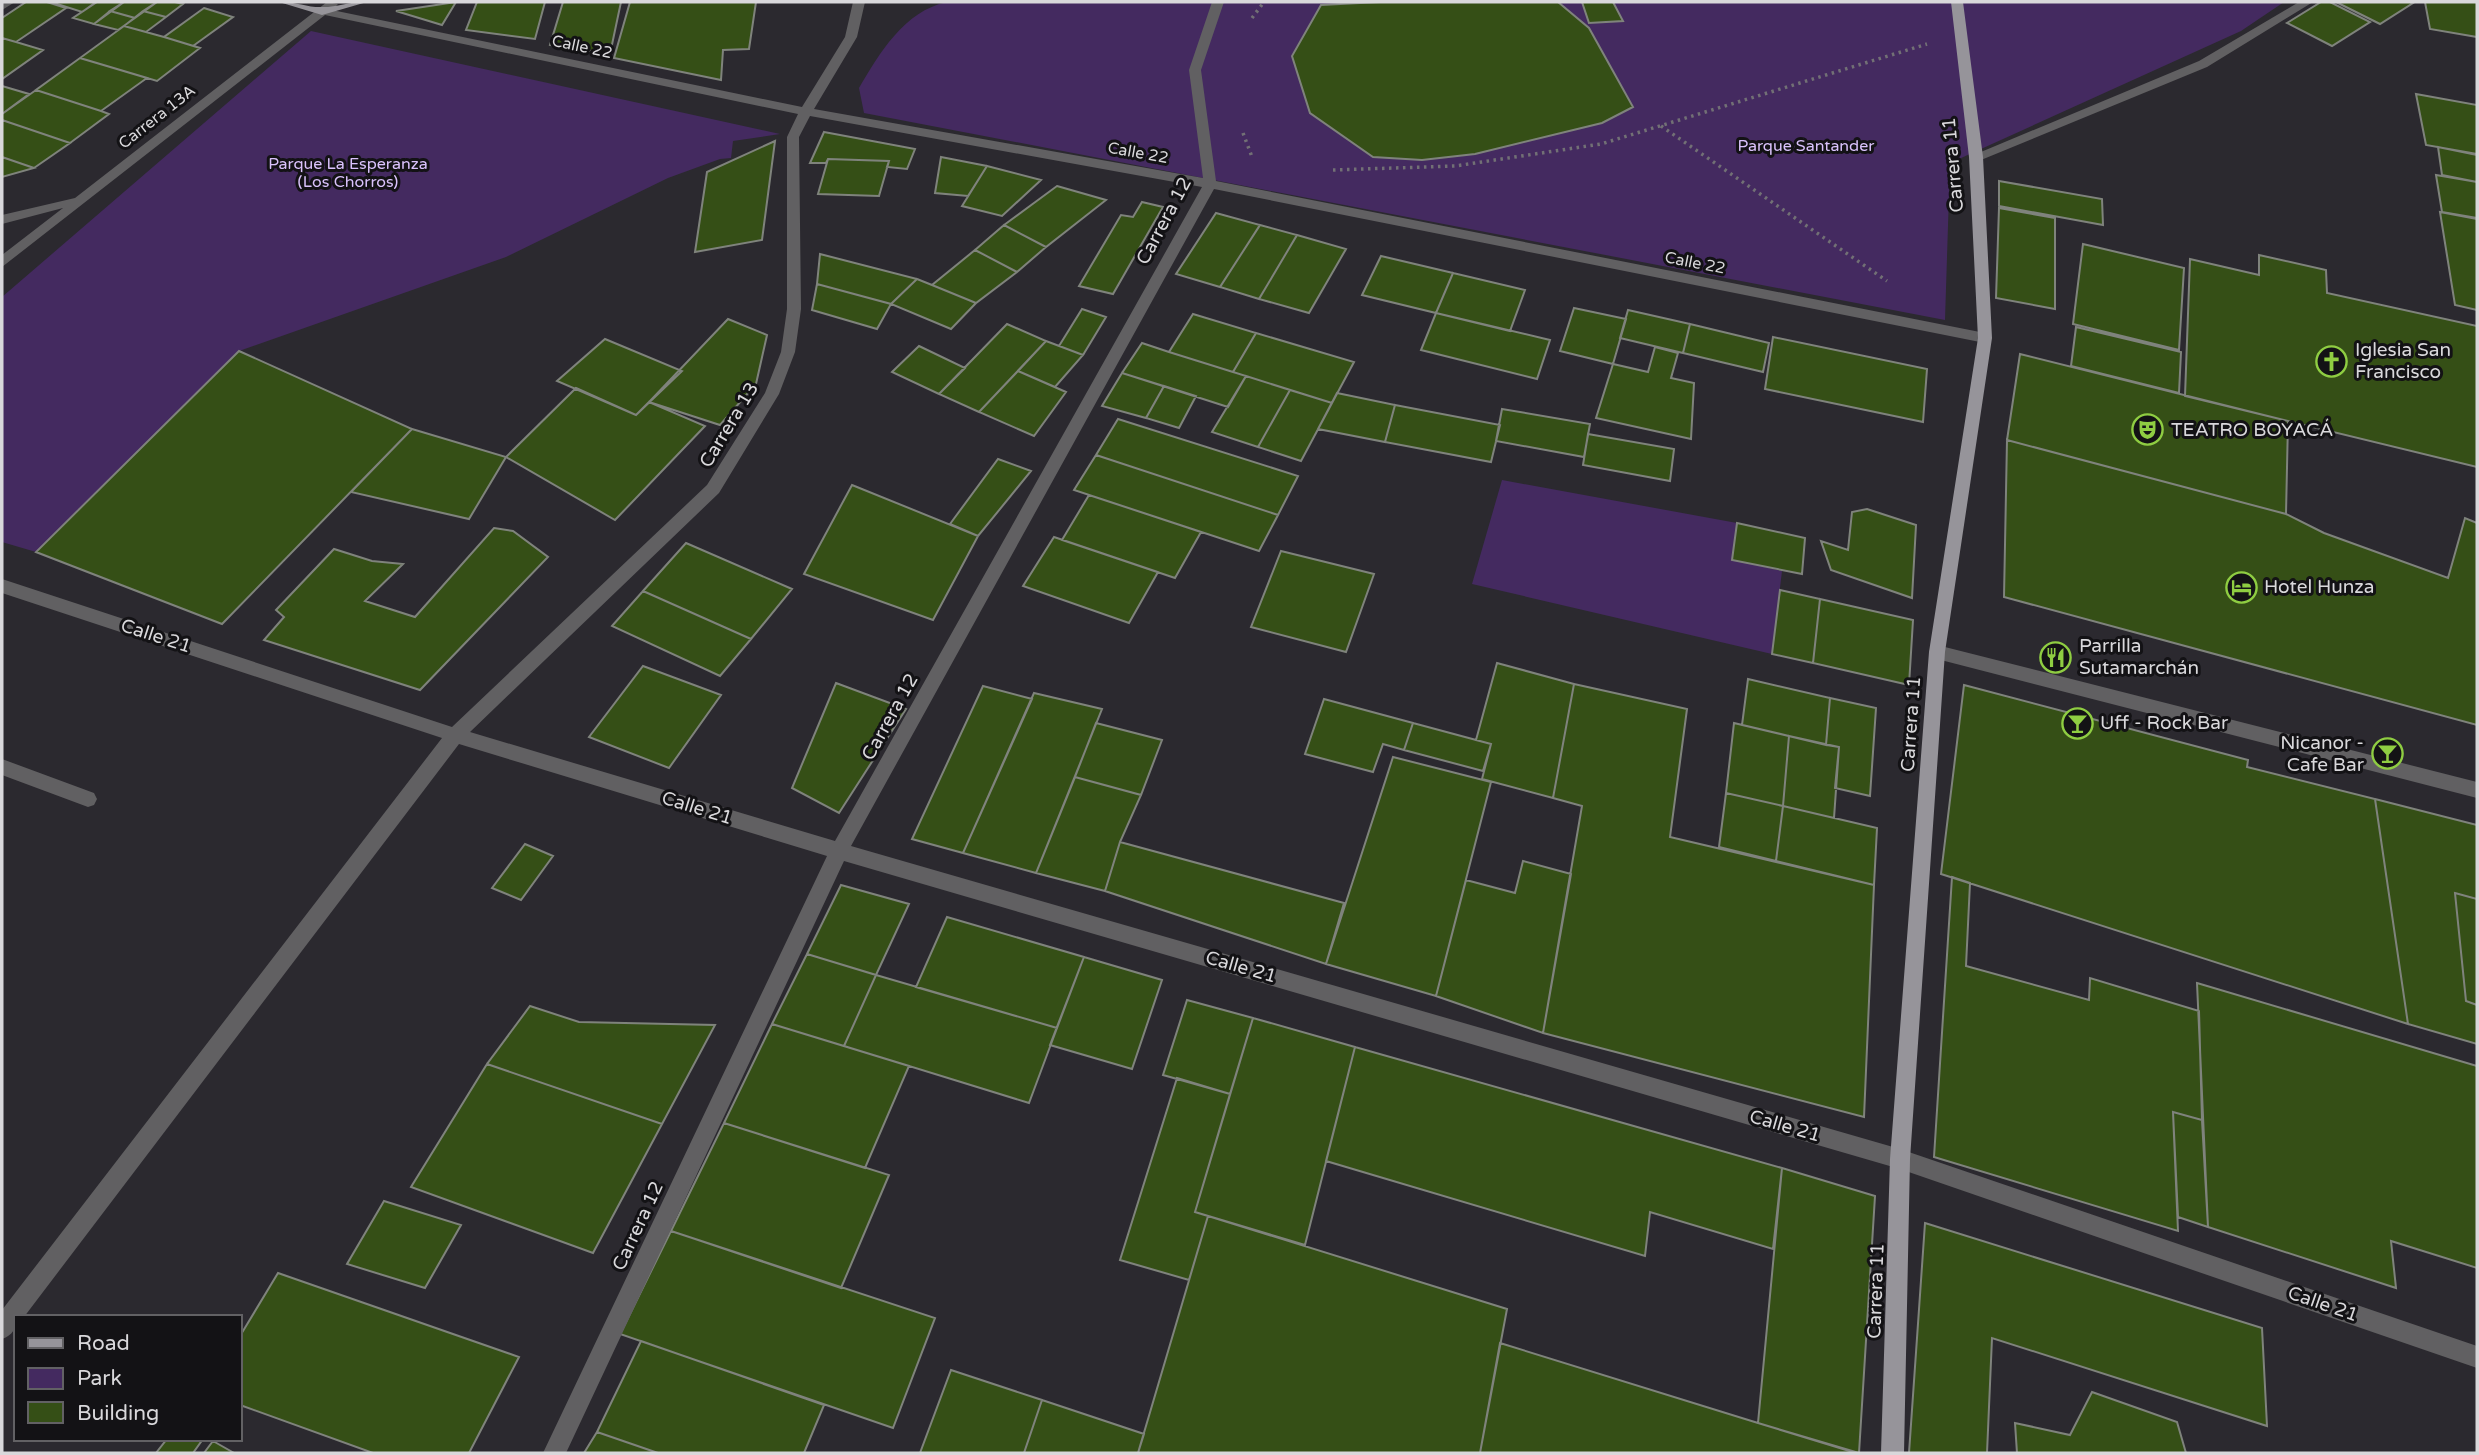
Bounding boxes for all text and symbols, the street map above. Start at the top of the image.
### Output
street label: Calle 22 [550,31,614,63]
street label: Carrera 13A [114,81,200,153]
street label: Carrera 11 [1938,116,1968,214]
park label: Parque Santander [1738,136,1875,156]
street label: Calle 22 [1106,138,1170,168]
park label: Parque La Esperanza (Los Chorros) [268,154,428,192]
street label: Carrera 12 [1132,174,1196,268]
street label: Calle 22 [1663,247,1727,279]
place label: Iglesia San Francisco [2355,339,2451,383]
church icon: Iglesia San Francisco [2315,344,2349,378]
street label: Carrera 13 [695,378,763,472]
theatre icon: TEATRO BOYACÁ [2131,413,2165,447]
place label: TEATRO BOYACÁ [2171,418,2333,441]
hotel icon: Hotel Hunza [2224,570,2258,604]
place label: Hotel Hunza [2264,576,2375,598]
street label: Calle 21 [118,614,194,658]
place label: Parrilla Sutamarchán [2079,635,2199,679]
restaurant icon: Parrilla Sutamarchán [2039,640,2073,674]
street label: Carrera 12 [857,670,923,764]
street label: Carrera 11 [1897,676,1925,772]
bar icon: Uff - Rock Bar [2060,706,2094,740]
place label: Uff - Rock Bar [2100,712,2229,734]
place label: Nicanor - Cafe Bar [2280,732,2365,776]
bar icon: Nicanor - Cafe Bar [2370,737,2404,771]
street label: Calle 21 [659,787,735,829]
street label: Calle 21 [1203,946,1279,988]
street label: Calle 21 [1747,1105,1823,1147]
street label: Carrera 12 [608,1178,668,1274]
street label: Carrera 11 [1863,1243,1889,1339]
street label: Calle 21 [2285,1282,2361,1326]
legend [14,1315,242,1441]
text: Road [77,1331,130,1356]
text: Park [77,1366,122,1391]
text: Building [77,1401,159,1426]

